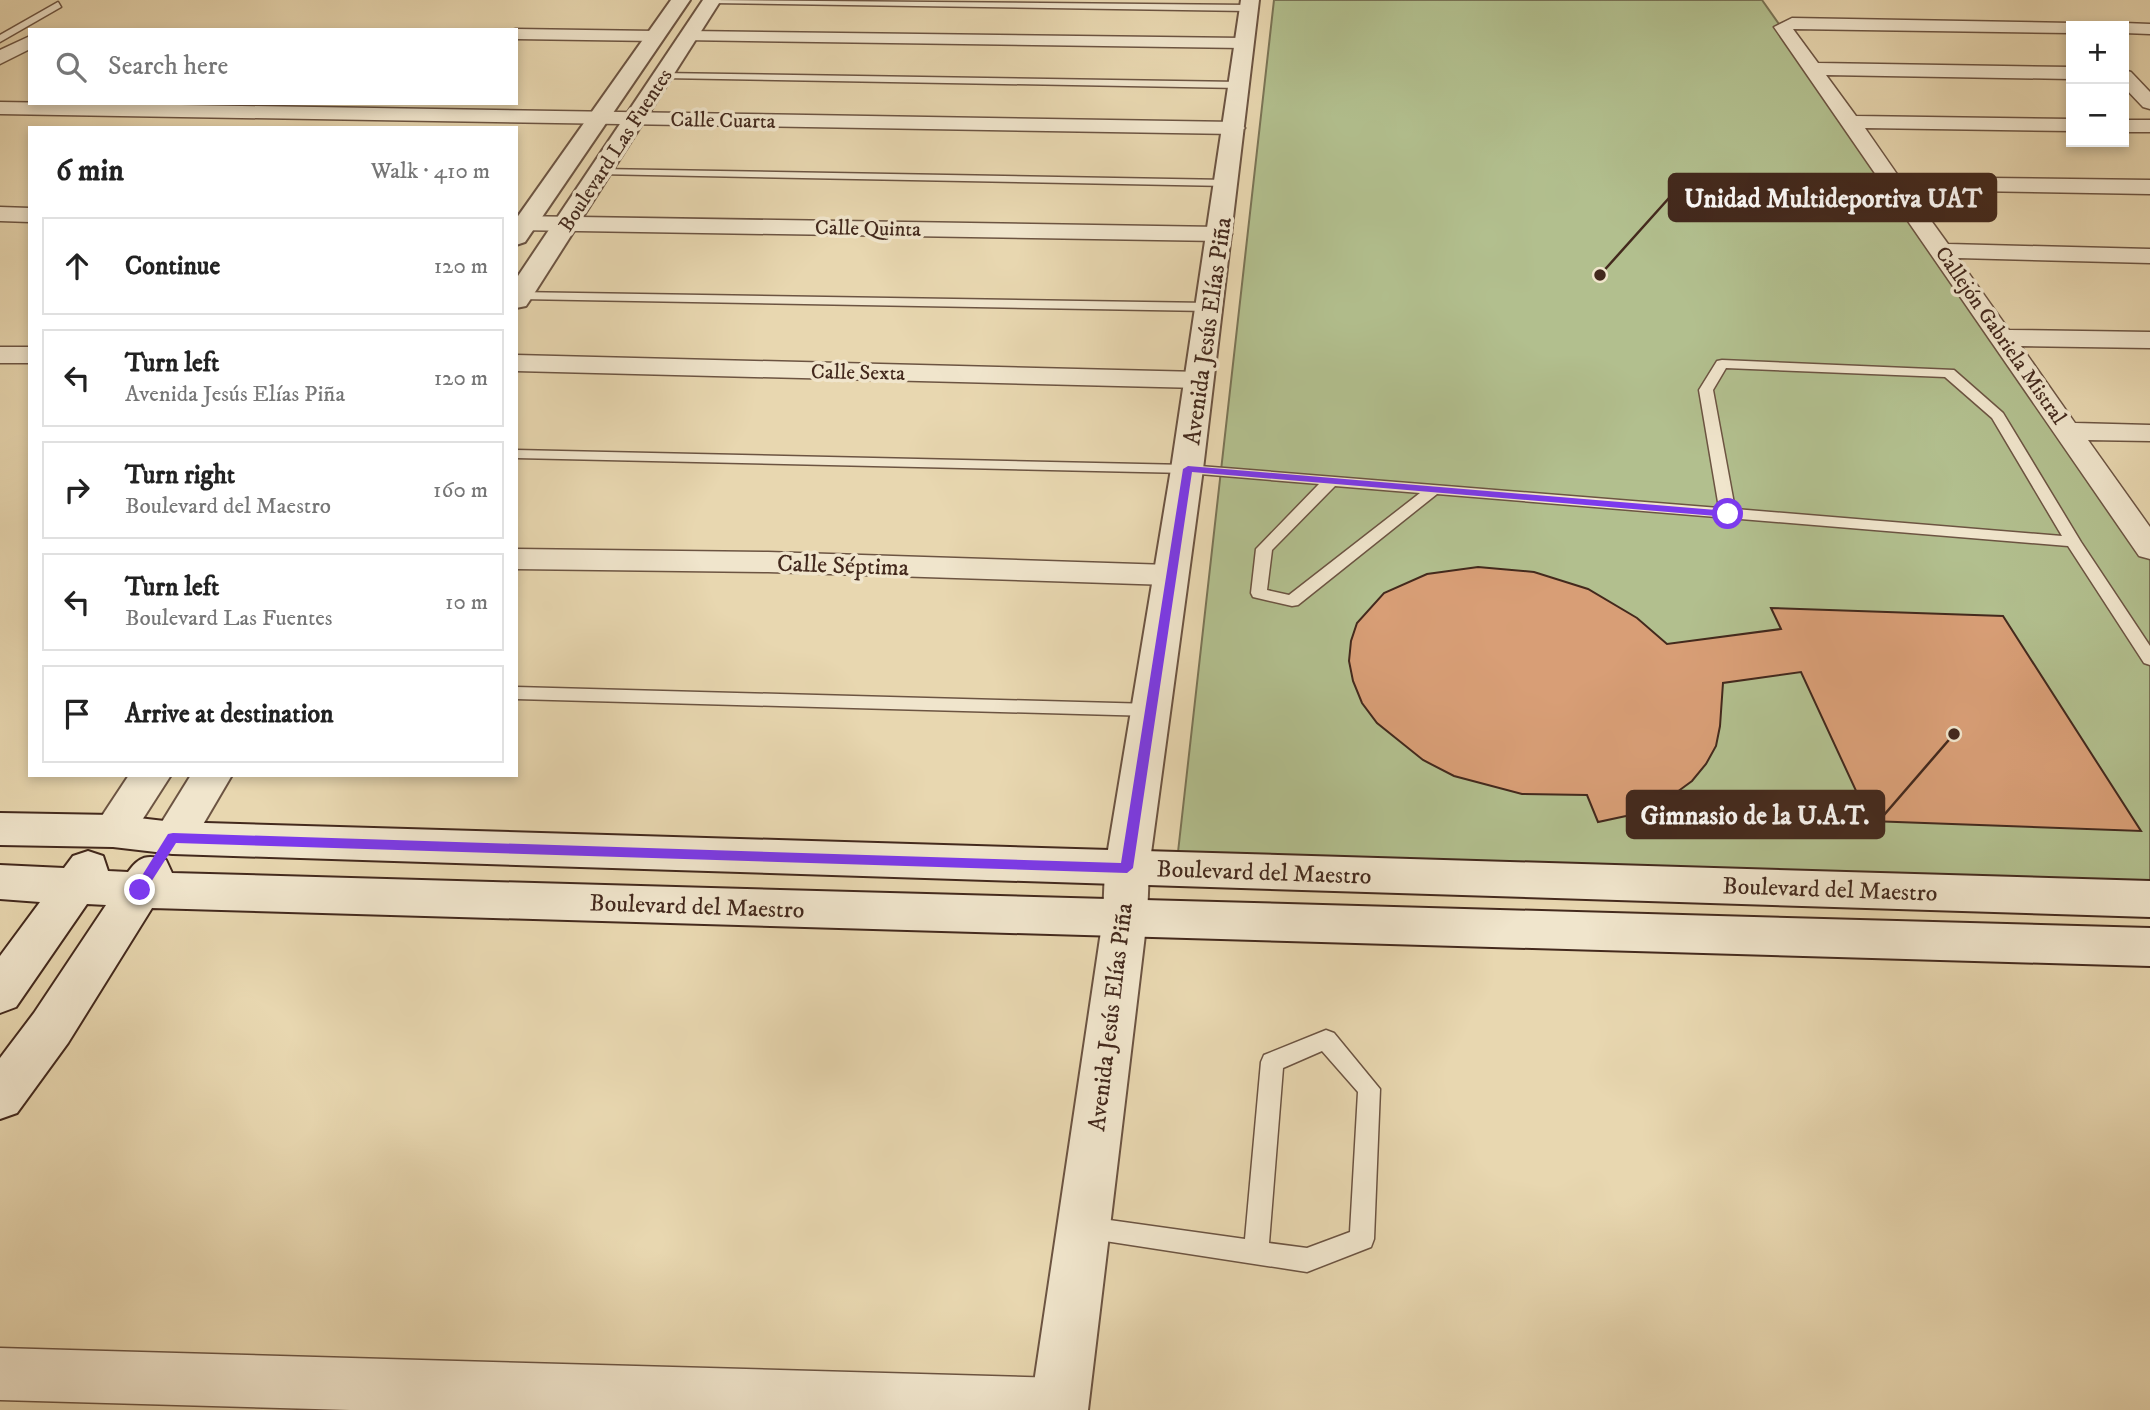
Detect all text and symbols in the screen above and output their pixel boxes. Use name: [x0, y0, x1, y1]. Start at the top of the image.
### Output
map controls: [2066, 21, 2129, 147]
button: +: [2066, 21, 2129, 84]
search box: [28, 28, 518, 105]
icon: search: [52, 48, 90, 86]
text: Search here: [108, 50, 228, 83]
street label: Boulevard Las Fuentes: [553, 64, 678, 237]
button: −: [2066, 84, 2129, 147]
street label: Calle Cuarta: [670, 107, 776, 135]
text: 6 min: [56, 153, 124, 190]
text: Walk · 410 m: [371, 157, 490, 186]
callout: Unidad Multideportiva UAT: [1669, 174, 1996, 221]
text: Unidad Multideportiva UAT: [1684, 183, 1982, 216]
street label: Calle Quinta: [815, 215, 921, 243]
street label: Avenida Jesús Elías Piña: [1177, 215, 1239, 447]
street label: Callejón Gabriela Mistral: [1929, 242, 2072, 430]
icon: ahead: [58, 247, 96, 285]
text: Continue: [125, 250, 220, 283]
text: 120 m: [434, 252, 488, 281]
text: Turn left: [125, 347, 219, 380]
icon: left: [58, 359, 96, 397]
street label: Calle Sexta: [811, 359, 905, 387]
text: 120 m: [434, 364, 488, 393]
text: Avenida Jesús Elías Piña: [125, 380, 345, 409]
text: Turn right: [125, 459, 235, 492]
icon: right: [58, 471, 96, 509]
text: 160 m: [433, 476, 488, 505]
text: Boulevard del Maestro: [125, 492, 331, 521]
route start: [1712, 498, 1743, 529]
street label: Calle Séptima: [776, 549, 910, 583]
text: Turn left: [125, 571, 219, 604]
icon: left: [58, 583, 96, 621]
text: 10 m: [445, 588, 488, 617]
text: Boulevard Las Fuentes: [125, 604, 333, 633]
icon: arrive: [58, 695, 96, 733]
text: Arrive at destination: [125, 698, 334, 731]
callout: Gimnasio de la U.A.T.: [1627, 791, 1884, 838]
text: Gimnasio de la U.A.T.: [1641, 800, 1870, 833]
street label: Boulevard del Maestro: [1156, 854, 1372, 892]
street label: Boulevard del Maestro: [1722, 871, 1938, 909]
route end: [124, 874, 155, 905]
street label: Boulevard del Maestro: [589, 888, 805, 926]
street label: Avenida Jesús Elías Piña: [1082, 900, 1140, 1133]

